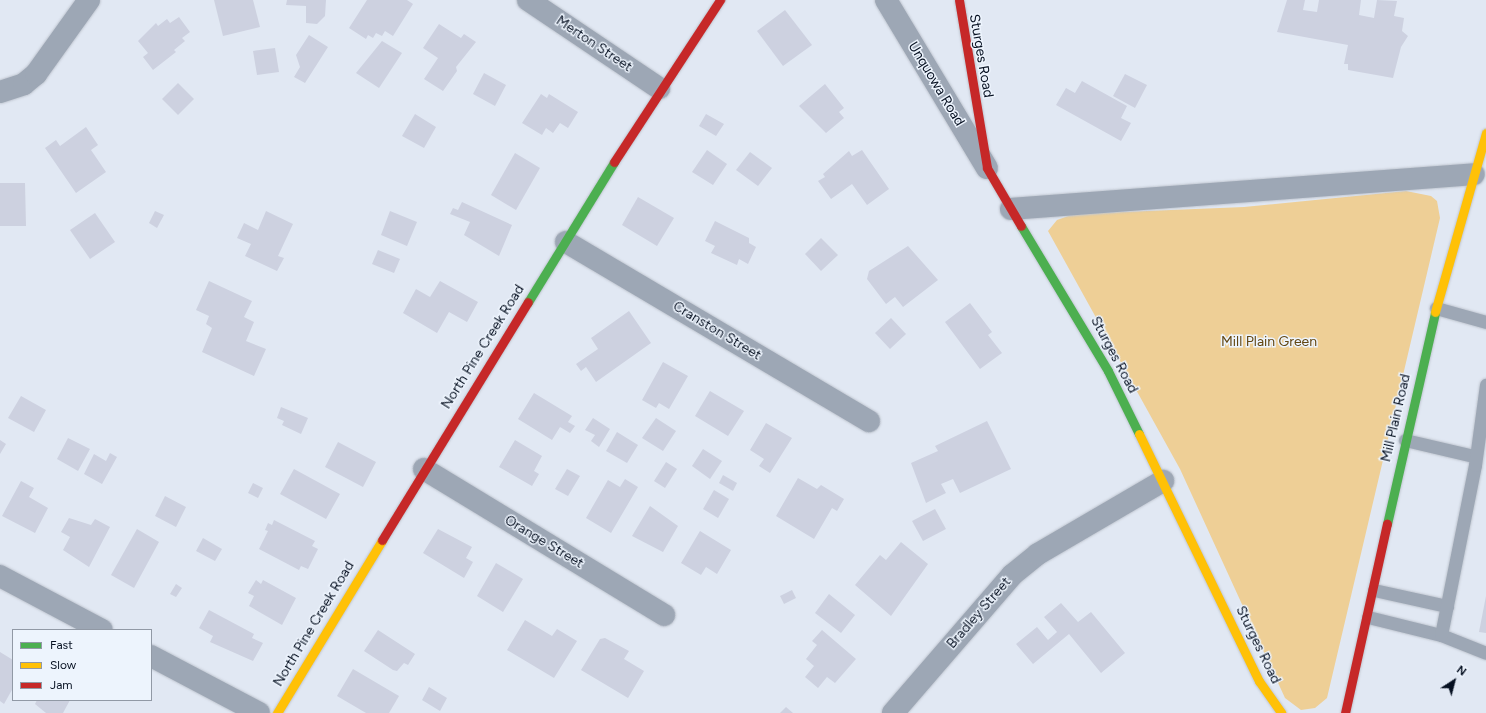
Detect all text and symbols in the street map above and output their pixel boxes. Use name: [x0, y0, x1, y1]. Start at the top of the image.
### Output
street label: Merton Street: [553, 12, 635, 76]
street label: Sturges Road: [965, 13, 997, 99]
street label: Unquowa Road: [904, 39, 968, 129]
street label: North Pine Creek Road: [438, 282, 528, 412]
street label: Cranston Street: [670, 298, 764, 364]
street label: Sturges Road: [1087, 314, 1141, 396]
park label: Mill Plain Green: [1221, 334, 1317, 350]
street label: Mill Plain Road: [1378, 372, 1414, 464]
street label: Orange Street: [502, 512, 586, 572]
street label: North Pine Creek Road: [270, 558, 358, 690]
street label: Bradley Street: [943, 574, 1015, 652]
street label: Sturges Road: [1232, 603, 1284, 687]
legend: [12, 629, 152, 701]
text: Fast: [50, 638, 73, 652]
text: Slow: [50, 658, 76, 672]
north arrow: [1434, 661, 1474, 701]
text: N: [1454, 663, 1469, 679]
text: Jam: [50, 678, 73, 692]

